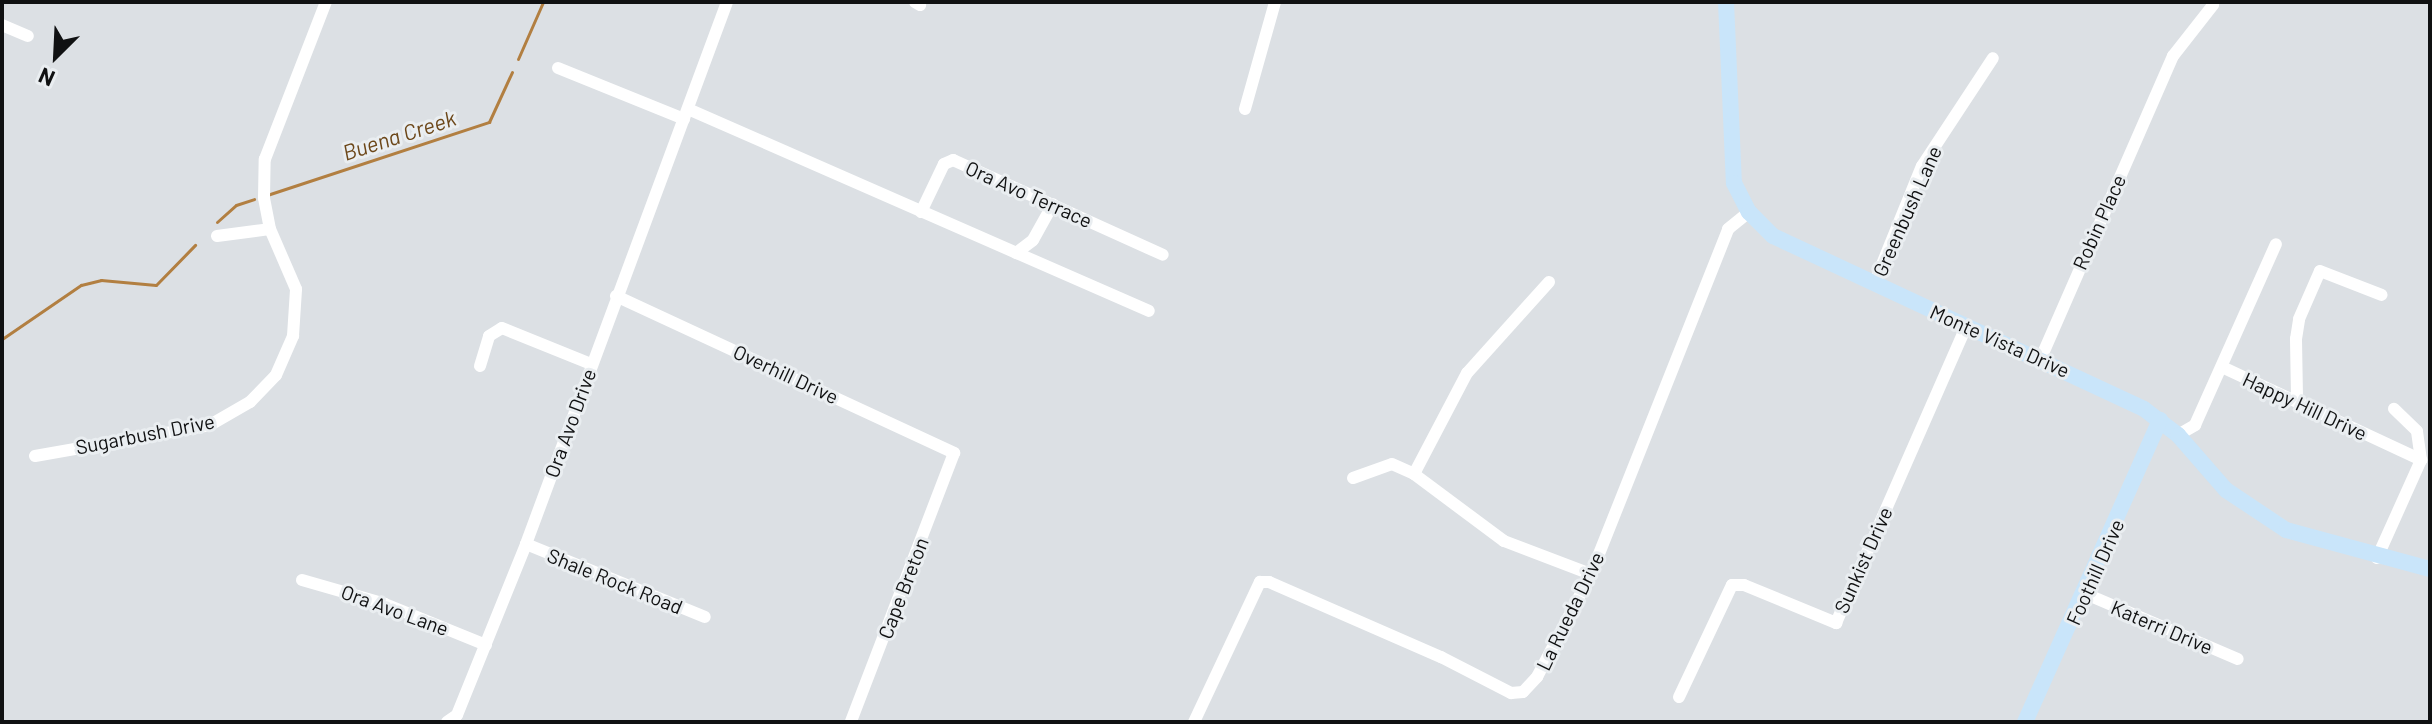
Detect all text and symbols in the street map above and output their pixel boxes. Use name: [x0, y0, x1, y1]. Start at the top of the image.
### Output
north arrow: [16, 16, 96, 96]
text: N: [34, 63, 58, 93]
water label: Buena Creek: [339, 104, 459, 166]
street label: Greenbush Lane: [1867, 142, 1947, 280]
street label: Ora Avo Terrace: [962, 155, 1096, 233]
street label: Robin Place: [2067, 171, 2131, 273]
street label: Monte Vista Drive: [1927, 299, 2073, 383]
street label: Overhill Drive: [730, 339, 842, 409]
street label: Ora Avo Drive: [539, 365, 601, 481]
street label: Happy Hill Drive: [2239, 367, 2371, 445]
street label: Sugarbush Drive: [73, 409, 217, 459]
street label: Sunkist Drive: [1829, 503, 1897, 617]
street label: Foothill Drive: [2061, 515, 2129, 629]
street label: Cape Breton: [873, 534, 933, 642]
street label: Shale Rock Road: [544, 543, 686, 619]
street label: La Rueda Drive: [1531, 548, 1609, 674]
street label: Ora Avo Lane: [338, 579, 452, 641]
street label: Katerri Drive: [2108, 595, 2216, 659]

